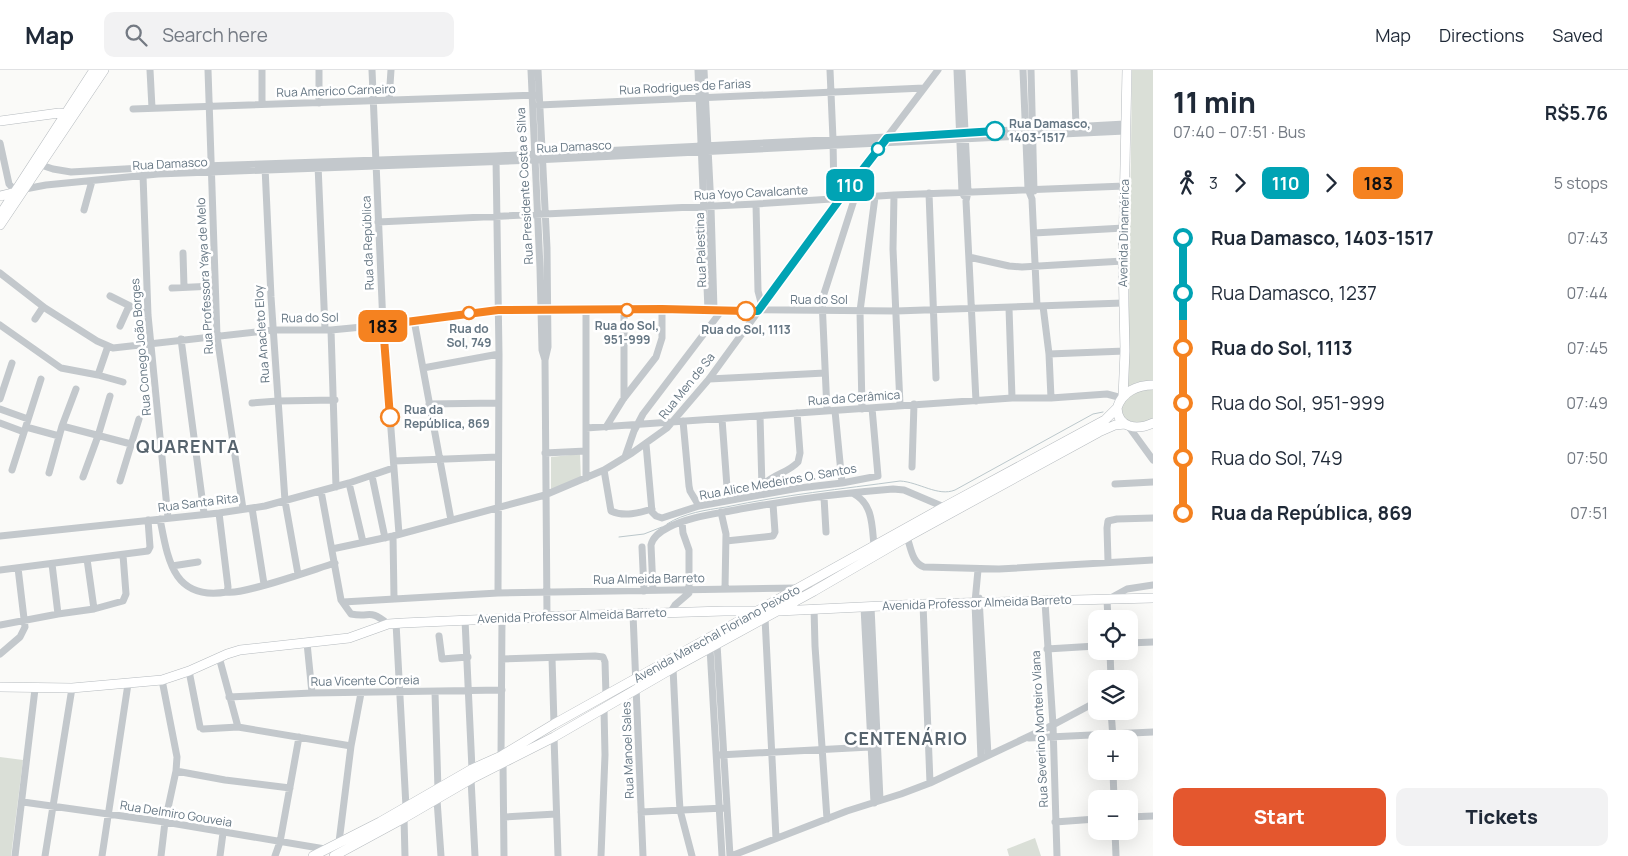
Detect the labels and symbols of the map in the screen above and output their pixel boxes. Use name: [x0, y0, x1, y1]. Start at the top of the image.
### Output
street label: Rua Rodrigues de Farias: [619, 75, 751, 98]
street label: Rua Americo Carneiro: [276, 80, 396, 101]
street label: Rua Presidente Costa e Silva: [512, 107, 537, 265]
place label: Rua Damasco, 1403-1517: [1009, 115, 1091, 146]
marker: Rua Damasco, 1403-1517: [985, 121, 1005, 141]
street label: Rua Damasco: [536, 136, 612, 157]
unlabelled marker: [871, 142, 885, 156]
street label: Rua Damasco: [132, 153, 208, 174]
line badge: 110: [821, 169, 879, 201]
street label: Avenida Dinamérica: [1114, 179, 1133, 287]
street label: Rua Yoyo Cavalcante: [694, 181, 808, 204]
street label: Rua da República: [357, 195, 378, 291]
street label: Rua Professora Yaya de Melo: [192, 197, 217, 355]
street label: Rua Palestina: [691, 212, 710, 288]
street label: Rua Conego João Borges: [126, 278, 155, 416]
street label: Rua Anacleto Eloy: [250, 284, 273, 384]
street label: Rua do Sol: [790, 291, 848, 308]
marker: Rua do Sol, 1113: [736, 301, 756, 321]
marker: Rua do Sol, 951-999: [620, 303, 634, 317]
marker: Rua do Sol, 749: [462, 306, 476, 320]
street label: Rua do Sol: [281, 308, 339, 327]
line badge: 183: [354, 310, 412, 342]
place label: Rua do Sol, 951-999: [595, 317, 659, 348]
place label: Rua do Sol, 749: [446, 320, 492, 351]
place label: Rua do Sol, 1113: [701, 321, 791, 338]
street label: Rua Men de Sa: [655, 349, 719, 422]
street label: Rua da Cerâmica: [807, 386, 901, 409]
place label: Rua da República, 869: [404, 401, 490, 432]
marker: Rua da República, 869: [380, 407, 400, 427]
district label: QUARENTA: [136, 434, 240, 458]
street label: Rua Alice Medeiros O. Santos: [698, 459, 858, 504]
street label: Rua Santa Rita: [157, 489, 239, 516]
street label: Rua Almeida Barreto: [593, 569, 705, 588]
street label: Avenida Marechal Floriano Peixoto: [631, 581, 803, 687]
street label: Avenida Professor Almeida Barreto: [882, 591, 1072, 614]
street label: Avenida Professor Almeida Barreto: [477, 604, 667, 627]
street label: Rua Severino Monteiro Viana: [1027, 650, 1052, 808]
street label: Rua Vicente Correia: [311, 671, 419, 690]
street label: Rua Manoel Sales: [617, 701, 638, 799]
district label: CENTENÁRIO: [844, 726, 968, 750]
street label: Rua Delmiro Gouveia: [119, 796, 233, 831]

